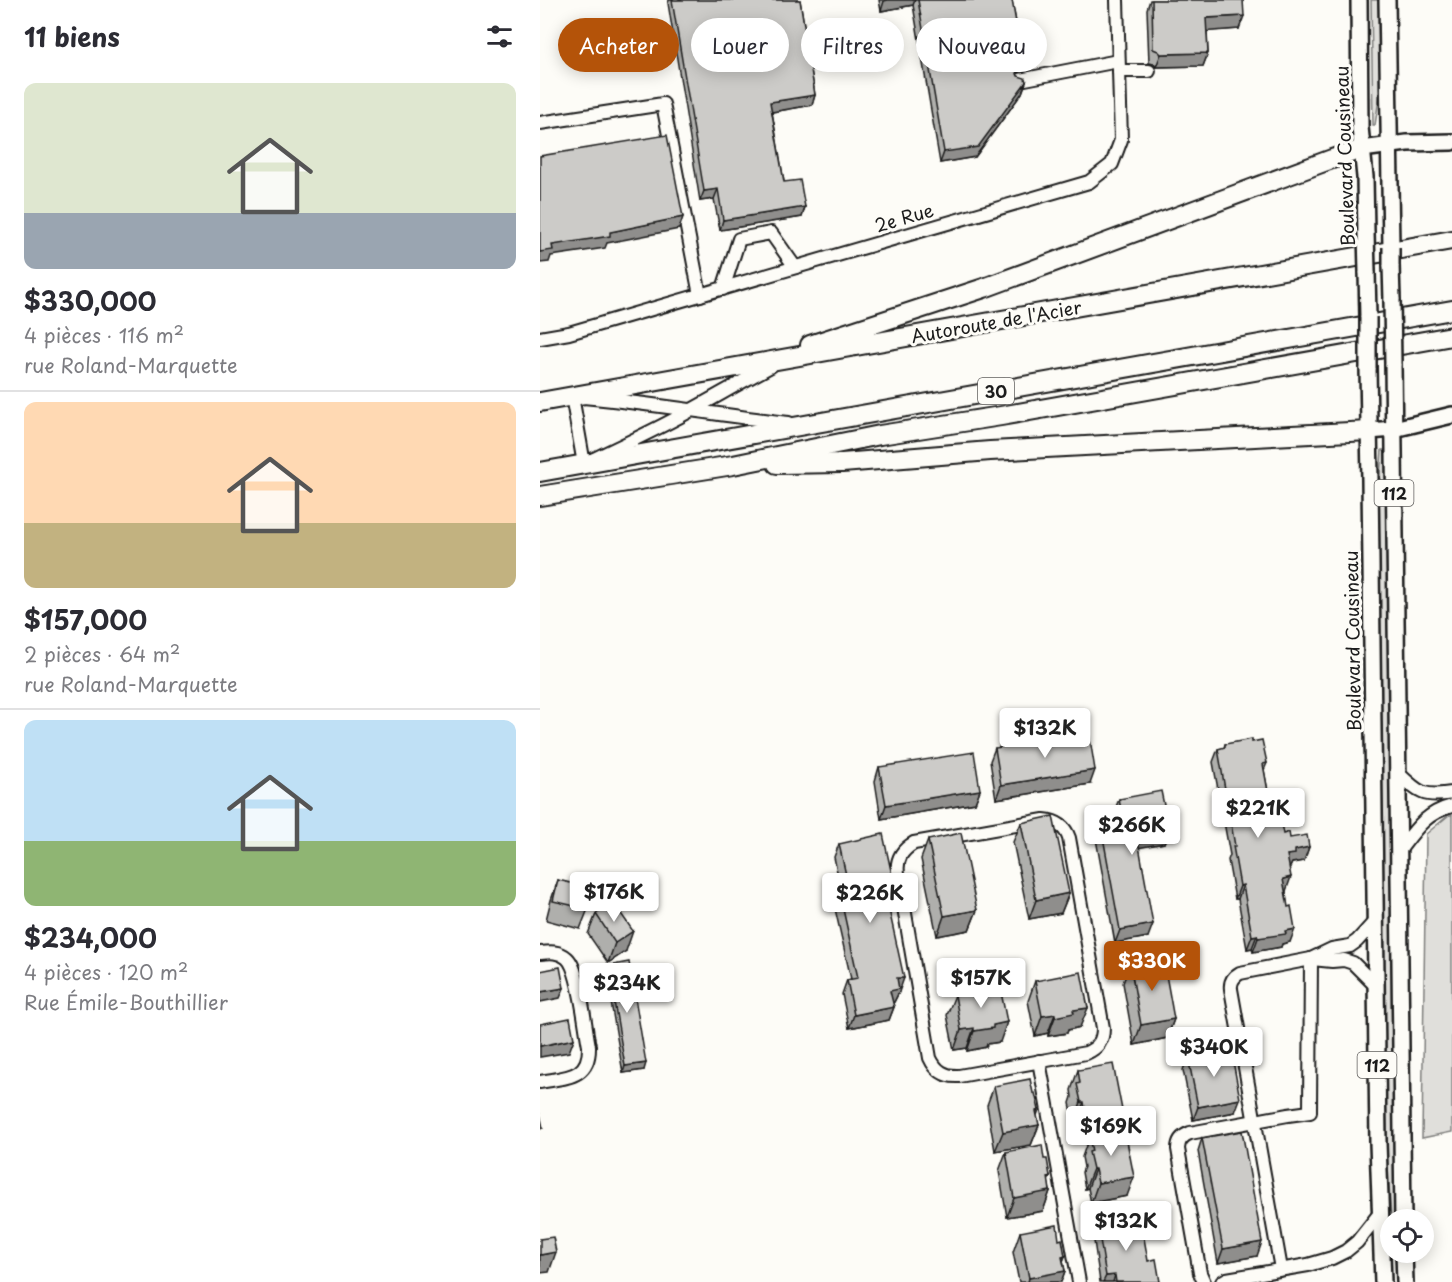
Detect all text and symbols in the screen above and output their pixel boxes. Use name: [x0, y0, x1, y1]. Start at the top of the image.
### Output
text: 11 biens: [24, 17, 120, 56]
chip: Acheter: [558, 18, 679, 72]
chip: Louer: [691, 18, 789, 72]
chip: Filtres: [801, 18, 904, 72]
chip: Nouveau: [916, 18, 1047, 72]
icon: filters: [483, 20, 516, 53]
street label: Boulevard Cousineau: [1327, 65, 1361, 247]
icon: home: [216, 122, 324, 230]
street label: 2e Rue: [871, 196, 937, 238]
text: $330,000: [24, 281, 157, 320]
street label: Autoroute de l'Acier: [909, 293, 1084, 349]
text: 4 pièces · 116 m²: [24, 320, 184, 350]
text: rue Roland-Marquette: [24, 350, 238, 380]
road number: 30: [978, 378, 1014, 404]
icon: home: [216, 441, 324, 549]
road number: 112: [1374, 480, 1414, 506]
street label: Boulevard Cousineau: [1337, 550, 1367, 732]
text: $157,000: [24, 600, 147, 639]
text: 2 pièces · 64 m²: [24, 639, 180, 669]
text: rue Roland-Marquette: [24, 669, 238, 699]
pin: $132K: [1003, 708, 1087, 759]
text: $132K: [1013, 712, 1077, 742]
icon: home: [216, 759, 324, 867]
pin: $221K: [1216, 788, 1300, 839]
text: $221K: [1226, 792, 1290, 822]
pin: $266K: [1090, 805, 1174, 856]
text: $266K: [1098, 809, 1166, 839]
pin: $176K: [572, 872, 656, 923]
pin: $226K: [828, 873, 912, 924]
text: $176K: [584, 876, 644, 906]
text: $226K: [836, 877, 904, 907]
text: $234,000: [24, 918, 157, 957]
pin: $330K: [1110, 941, 1194, 992]
text: $330K: [1118, 945, 1186, 975]
text: 4 pièces · 120 m²: [24, 957, 188, 987]
pin: $157K: [939, 958, 1023, 1009]
text: $157K: [951, 962, 1011, 992]
pin: $234K: [585, 963, 669, 1014]
text: $234K: [593, 967, 661, 997]
text: Rue Émile-Bouthillier: [24, 987, 228, 1017]
pin: $340K: [1172, 1027, 1256, 1078]
text: $340K: [1180, 1031, 1248, 1061]
road number: 112: [1358, 1052, 1396, 1078]
pin: $169K: [1069, 1106, 1153, 1157]
text: $169K: [1080, 1110, 1142, 1140]
pin: $132K: [1084, 1201, 1168, 1252]
text: $132K: [1094, 1205, 1158, 1235]
map controls: [1380, 1209, 1434, 1263]
button: locate: [1380, 1209, 1434, 1263]

